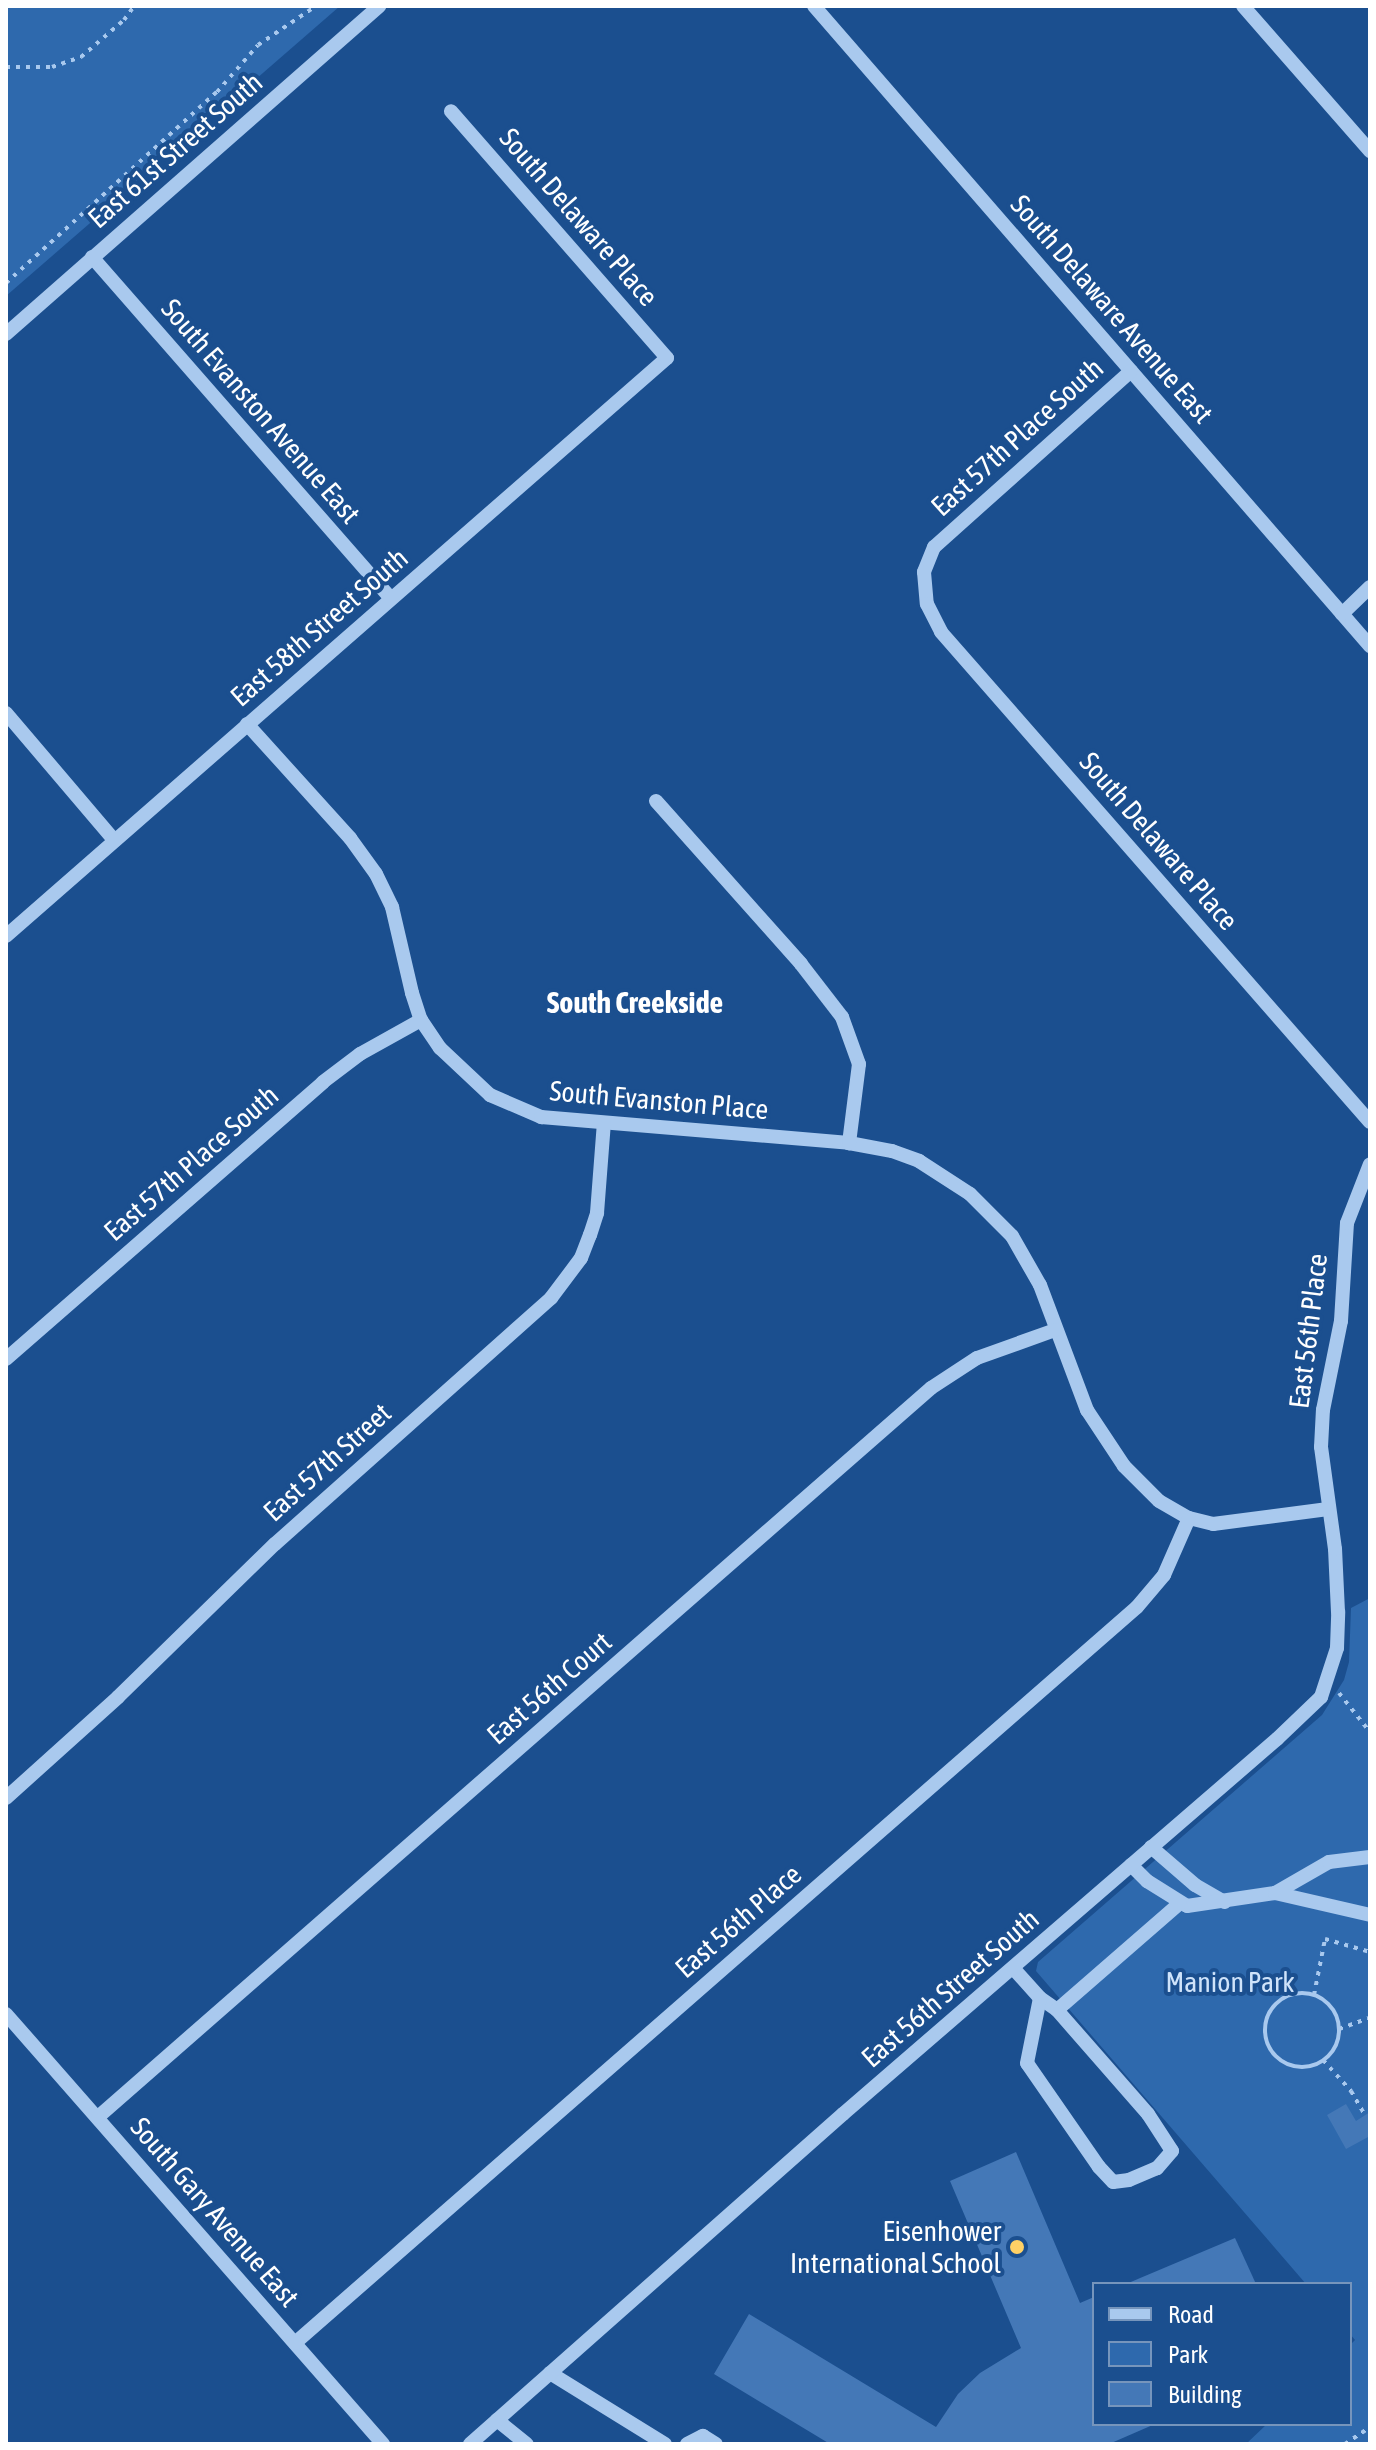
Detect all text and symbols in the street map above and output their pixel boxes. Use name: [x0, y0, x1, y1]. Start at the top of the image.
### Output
street label: East 61st Street South: [81, 65, 269, 235]
street label: South Delaware Place: [493, 121, 665, 313]
street label: South Delaware Avenue East: [1004, 188, 1220, 430]
street label: South Evanston Avenue East: [154, 292, 368, 530]
street label: East 57th Place South: [924, 351, 1110, 523]
street label: East 58th Street South: [223, 541, 415, 713]
street label: South Delaware Place: [1073, 745, 1245, 937]
district label: South Creekside: [547, 984, 723, 1020]
street label: South Evanston Place: [548, 1074, 770, 1126]
street label: East 57th Place South: [97, 1078, 285, 1248]
street label: East 56th Place: [1282, 1252, 1334, 1410]
street label: East 57th Street: [256, 1396, 398, 1528]
street label: East 56th Court: [480, 1625, 618, 1751]
street label: East 56th Place: [668, 1857, 808, 1985]
street label: East 56th Street South: [854, 1902, 1046, 2074]
park label: Manion Park: [1165, 1965, 1295, 1999]
street label: South Gary Avenue East: [124, 2111, 306, 2313]
place label: Eisenhower International School: [790, 2214, 1001, 2280]
marker: Eisenhower International School: [1008, 2238, 1026, 2256]
legend: [1092, 2282, 1352, 2426]
text: Road: [1168, 2301, 1214, 2328]
text: Park: [1168, 2341, 1208, 2368]
text: Building: [1168, 2381, 1241, 2408]

